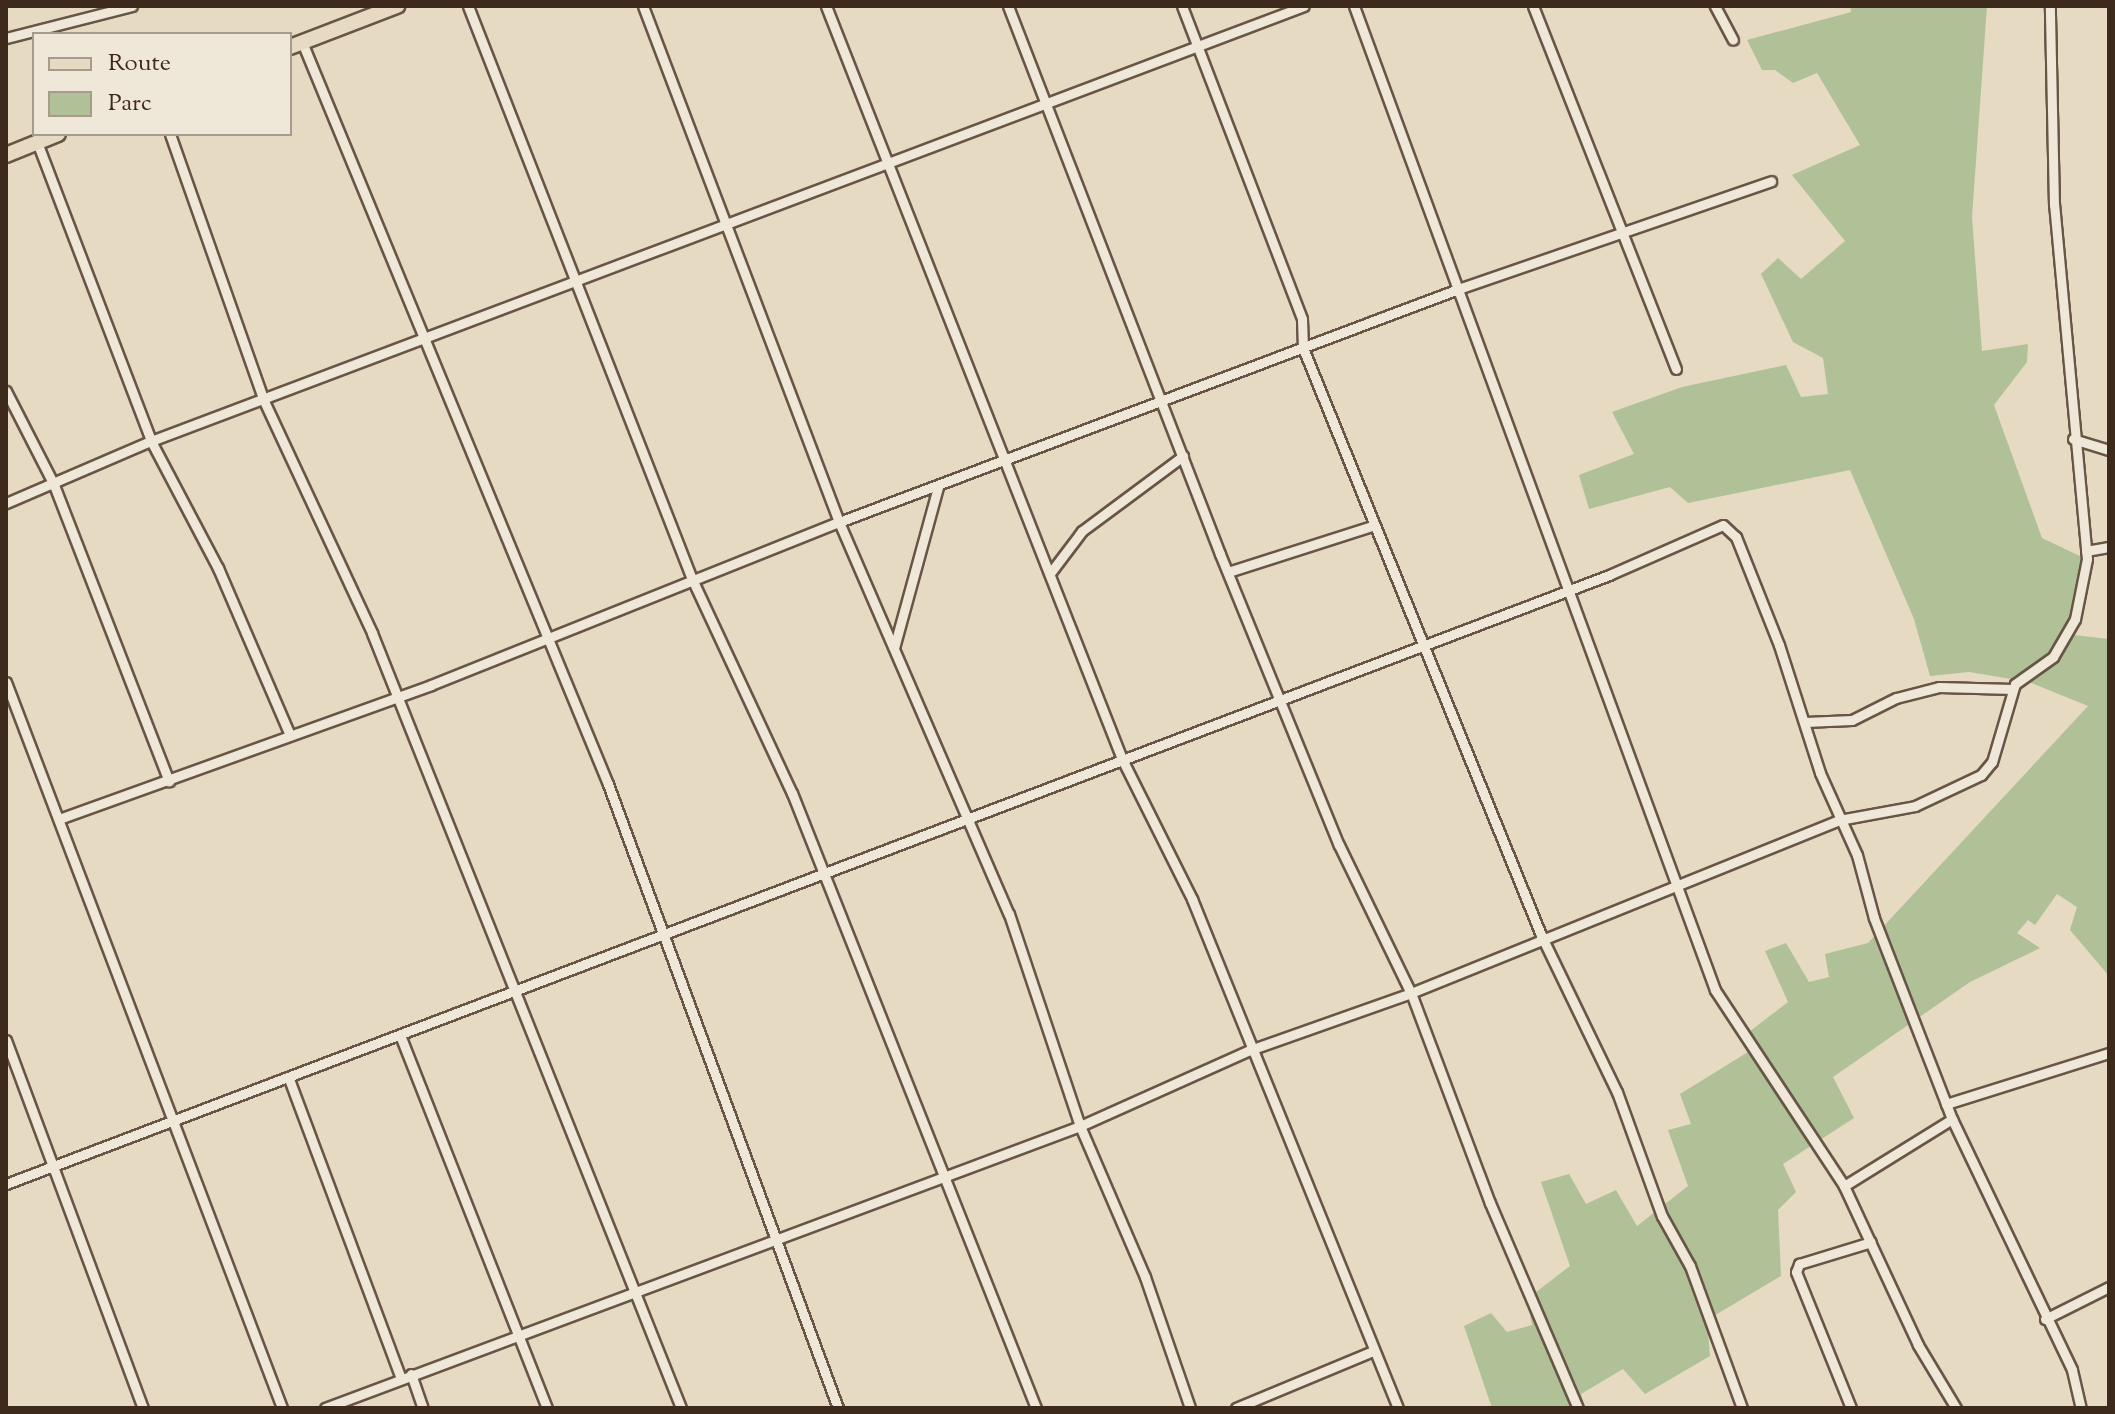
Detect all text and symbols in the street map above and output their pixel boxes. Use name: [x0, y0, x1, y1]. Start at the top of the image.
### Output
legend: [32, 32, 292, 136]
text: Route: [108, 47, 171, 81]
text: Parc: [108, 87, 152, 121]

